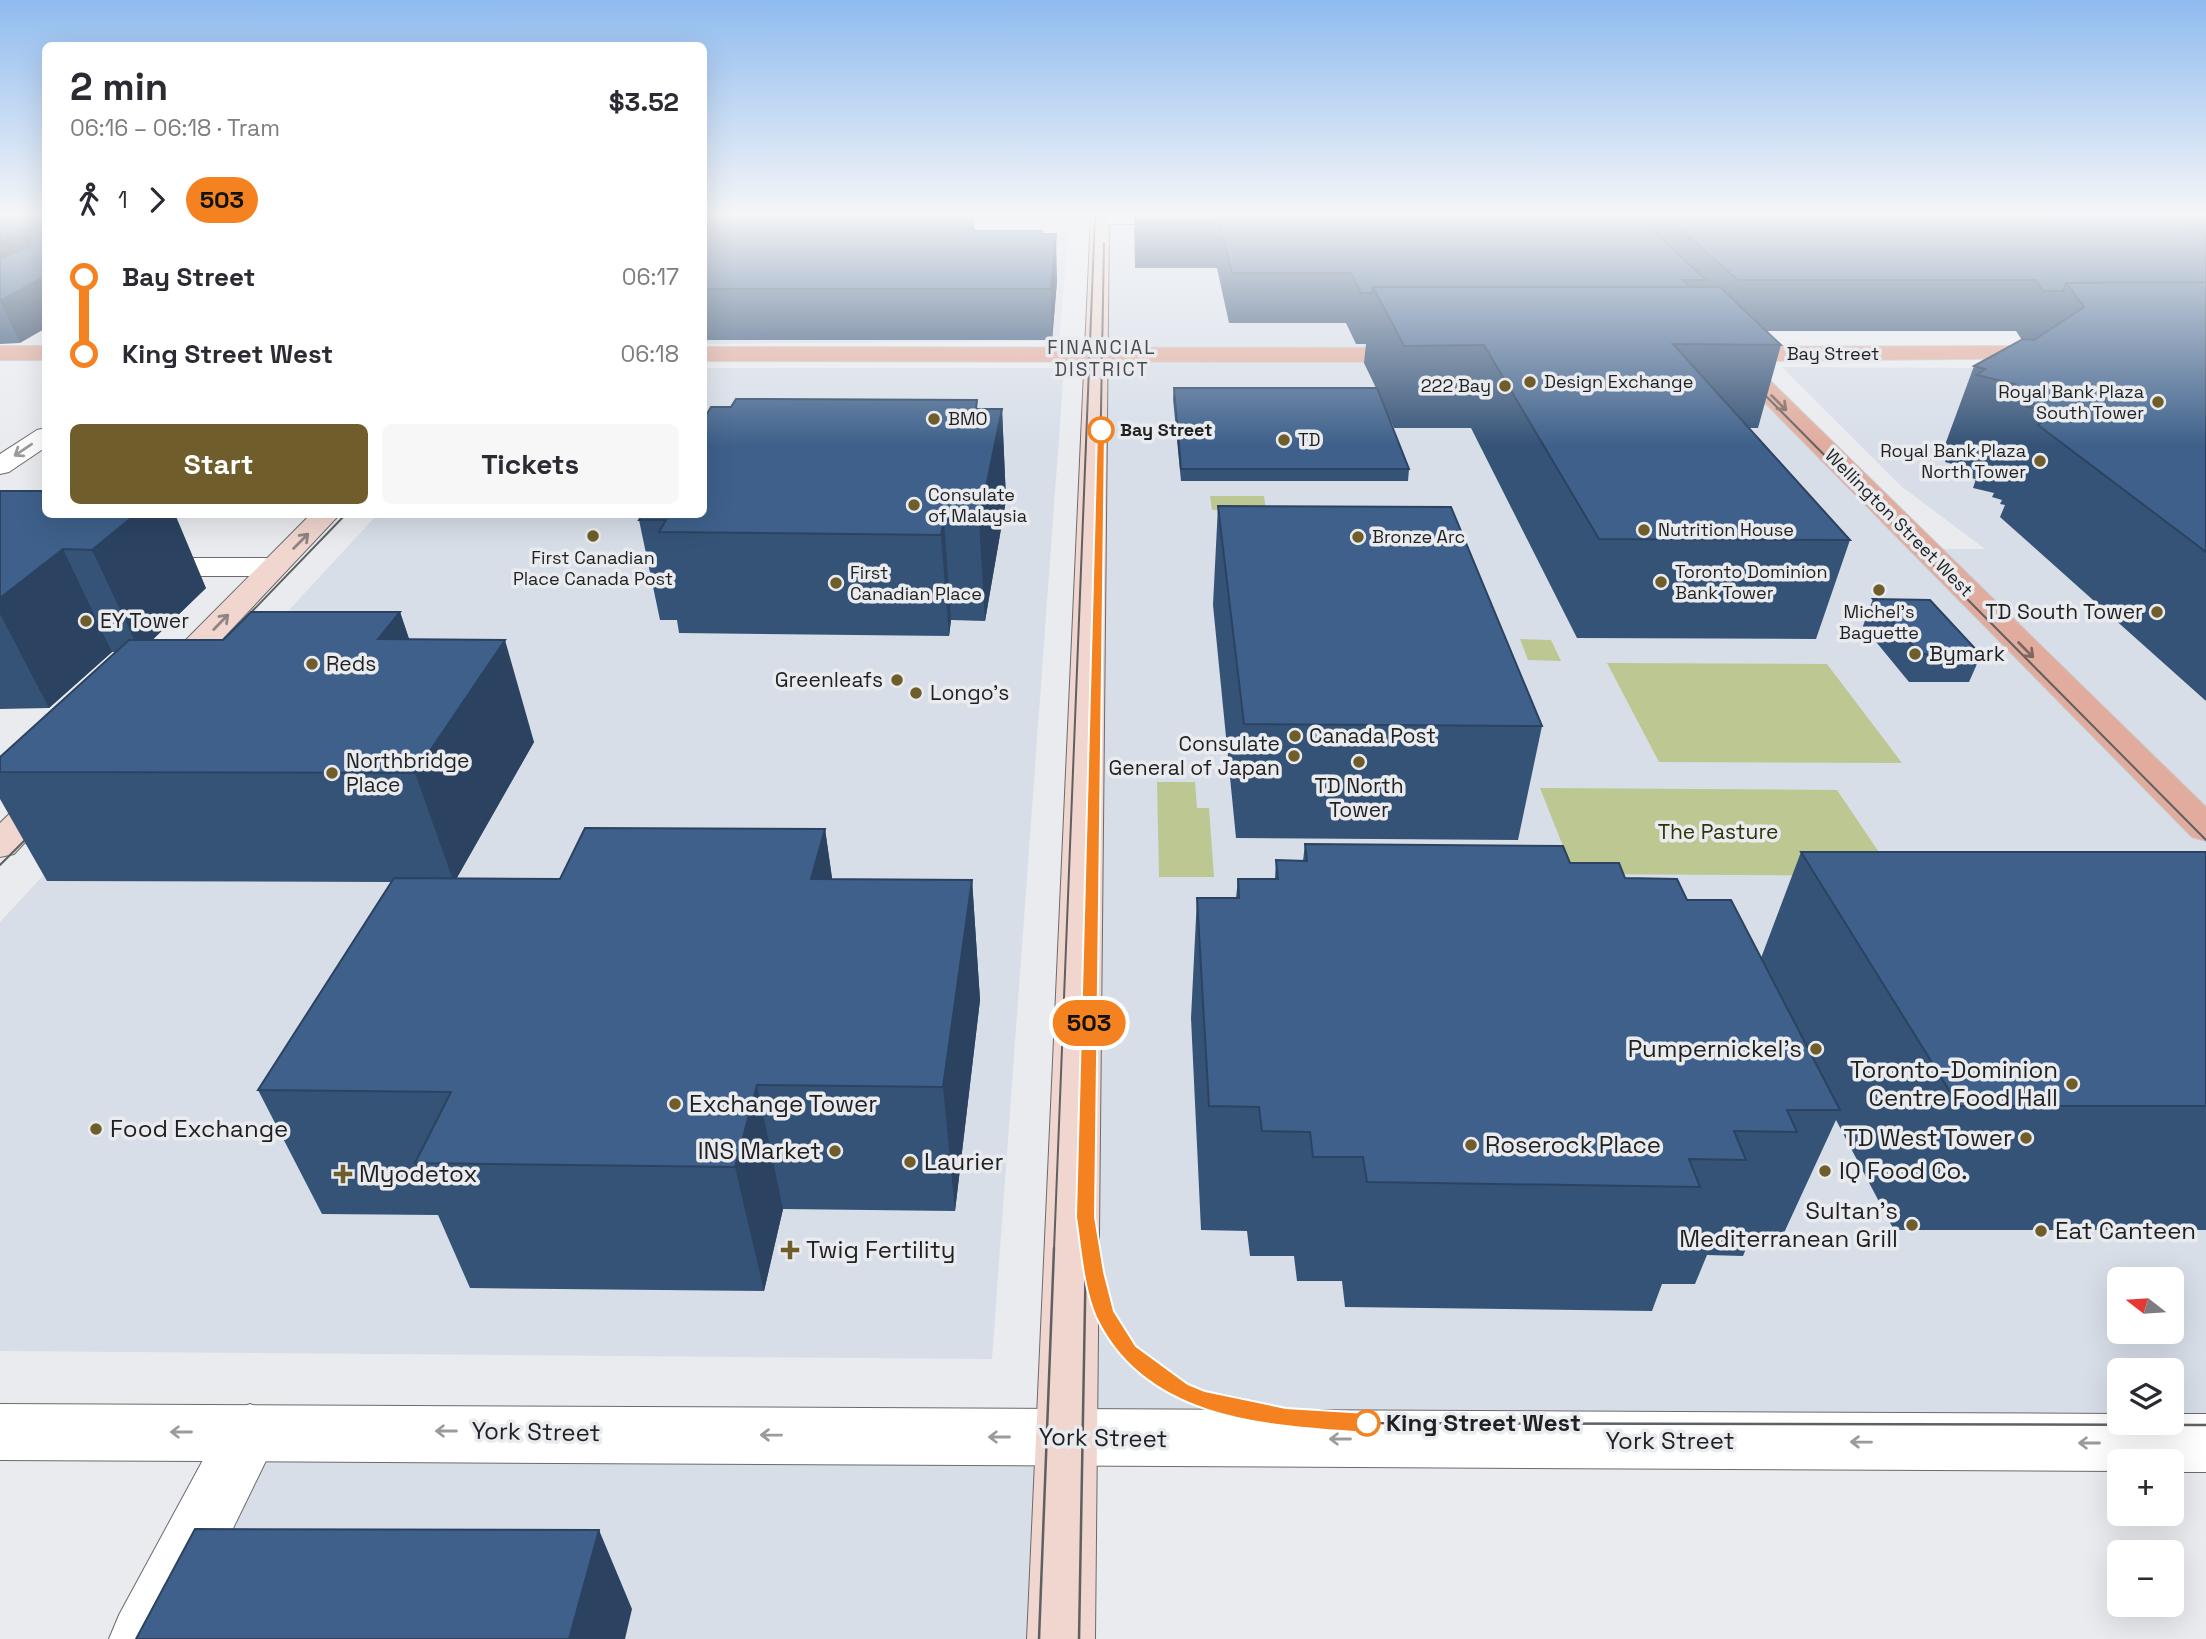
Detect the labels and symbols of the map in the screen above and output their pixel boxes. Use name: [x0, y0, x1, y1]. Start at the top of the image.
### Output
district label: FINANCIAL DISTRICT: [1047, 335, 1157, 382]
street label: Bay Street: [1787, 342, 1879, 365]
place label: Design Exchange: [1544, 370, 1693, 393]
place label: 222 Bay: [1421, 374, 1491, 397]
marker: Design Exchange: [1522, 374, 1538, 390]
marker: 222 Bay: [1497, 378, 1513, 394]
place label: Royal Bank Plaza South Tower: [1998, 380, 2144, 424]
one-way arrow: [1771, 394, 1788, 411]
marker: Royal Bank Plaza South Tower: [2150, 394, 2166, 410]
place label: BMO: [948, 407, 988, 430]
marker: BMO: [926, 411, 942, 427]
marker: Bay Street: [1088, 417, 1114, 443]
place label: Bay Street: [1120, 418, 1212, 441]
place label: TD: [1298, 428, 1321, 451]
marker: TD: [1276, 432, 1292, 448]
place label: Royal Bank Plaza North Tower: [1880, 439, 2026, 483]
one-way arrow: [14, 443, 33, 458]
street label: Wellington Street West: [1821, 444, 1978, 601]
marker: Royal Bank Plaza North Tower: [2032, 453, 2048, 469]
place label: Consulate of Malaysia: [928, 483, 1027, 527]
marker: Consulate of Malaysia: [906, 497, 922, 513]
place label: Nutrition House: [1658, 518, 1794, 541]
marker: Nutrition House: [1636, 522, 1652, 538]
place label: Bronze Arc: [1372, 525, 1465, 548]
marker: First Canadian Place Canada Post: [585, 528, 601, 544]
marker: Bronze Arc: [1350, 529, 1366, 545]
one-way arrow: [292, 532, 309, 549]
place label: First Canadian Place Canada Post: [513, 546, 673, 590]
place label: Toronto Dominion Bank Tower: [1675, 560, 1828, 604]
place label: First Canadian Place: [850, 561, 982, 605]
marker: Toronto Dominion Bank Tower: [1653, 574, 1669, 590]
marker: First Canadian Place: [828, 575, 844, 591]
marker: Michel's Baguette: [1871, 582, 1887, 598]
place label: TD South Tower: [1985, 598, 2143, 625]
place label: Michel's Baguette: [1839, 600, 1919, 644]
marker: TD South Tower: [2149, 604, 2165, 620]
place label: EY Tower: [100, 607, 189, 634]
marker: EY Tower: [78, 613, 94, 629]
one-way arrow: [212, 614, 229, 631]
place label: Bymark: [1929, 640, 2005, 667]
one-way arrow: [2018, 642, 2035, 659]
marker: Bymark: [1907, 646, 1923, 662]
place label: Reds: [326, 650, 376, 677]
marker: Reds: [304, 656, 320, 672]
place label: Greenleafs: [775, 666, 883, 693]
marker: Greenleafs: [889, 672, 905, 688]
place label: Longo's: [930, 679, 1009, 706]
marker: Longo's: [908, 685, 924, 701]
place label: Canada Post: [1309, 722, 1436, 749]
marker: Canada Post: [1287, 728, 1303, 744]
place label: Consulate General of Japan: [1108, 730, 1280, 781]
place label: Northbridge Place: [346, 747, 469, 798]
marker: Consulate General of Japan: [1286, 748, 1302, 764]
marker: TD North Tower: [1351, 754, 1367, 770]
marker: Northbridge Place: [324, 765, 340, 781]
place label: TD North Tower: [1314, 772, 1404, 823]
park label: The Pasture: [1658, 818, 1778, 845]
line badge: 503: [1049, 1000, 1129, 1046]
place label: Pumpernickel's: [1628, 1033, 1802, 1064]
marker: Pumpernickel's: [1808, 1041, 1824, 1057]
place label: Toronto-Dominion Centre Food Hall: [1850, 1054, 2058, 1113]
marker: Toronto-Dominion Centre Food Hall: [2064, 1076, 2080, 1092]
place label: Exchange Tower: [689, 1088, 877, 1119]
marker: Exchange Tower: [667, 1096, 683, 1112]
place label: Food Exchange: [110, 1113, 288, 1144]
marker: Food Exchange: [88, 1121, 104, 1137]
place label: TD West Tower: [1844, 1122, 2012, 1153]
place label: Roserock Place: [1485, 1129, 1661, 1160]
marker: TD West Tower: [2018, 1130, 2034, 1146]
place label: INS Market: [698, 1135, 821, 1166]
marker: Roserock Place: [1463, 1137, 1479, 1153]
marker: INS Market: [827, 1143, 843, 1159]
place label: Laurier: [924, 1146, 1003, 1177]
marker: Laurier: [902, 1154, 918, 1170]
place label: IQ Food Co.: [1839, 1155, 1967, 1186]
place label: Myodetox: [359, 1158, 477, 1189]
marker: IQ Food Co.: [1817, 1163, 1833, 1179]
marker: Myodetox: [333, 1164, 353, 1184]
place label: Sultan’s Mediterranean Grill: [1679, 1195, 1898, 1254]
place label: Eat Canteen: [2055, 1215, 2196, 1246]
marker: Sultan’s Mediterranean Grill: [1904, 1217, 1920, 1233]
marker: Eat Canteen: [2033, 1223, 2049, 1239]
place label: Twig Fertility: [806, 1234, 955, 1265]
marker: Twig Fertility: [780, 1240, 800, 1260]
north arrow: [2107, 1267, 2184, 1344]
place label: King Street West: [1386, 1407, 1581, 1438]
marker: King Street West: [1354, 1410, 1380, 1436]
street label: York Street: [471, 1415, 601, 1448]
street label: York Street: [1038, 1421, 1168, 1454]
one-way arrow: [435, 1424, 458, 1438]
one-way arrow: [170, 1425, 193, 1439]
street label: York Street: [1606, 1425, 1734, 1456]
one-way arrow: [760, 1428, 783, 1441]
one-way arrow: [988, 1430, 1011, 1444]
one-way arrow: [1329, 1432, 1352, 1446]
one-way arrow: [1850, 1435, 1873, 1449]
one-way arrow: [2078, 1436, 2101, 1450]

